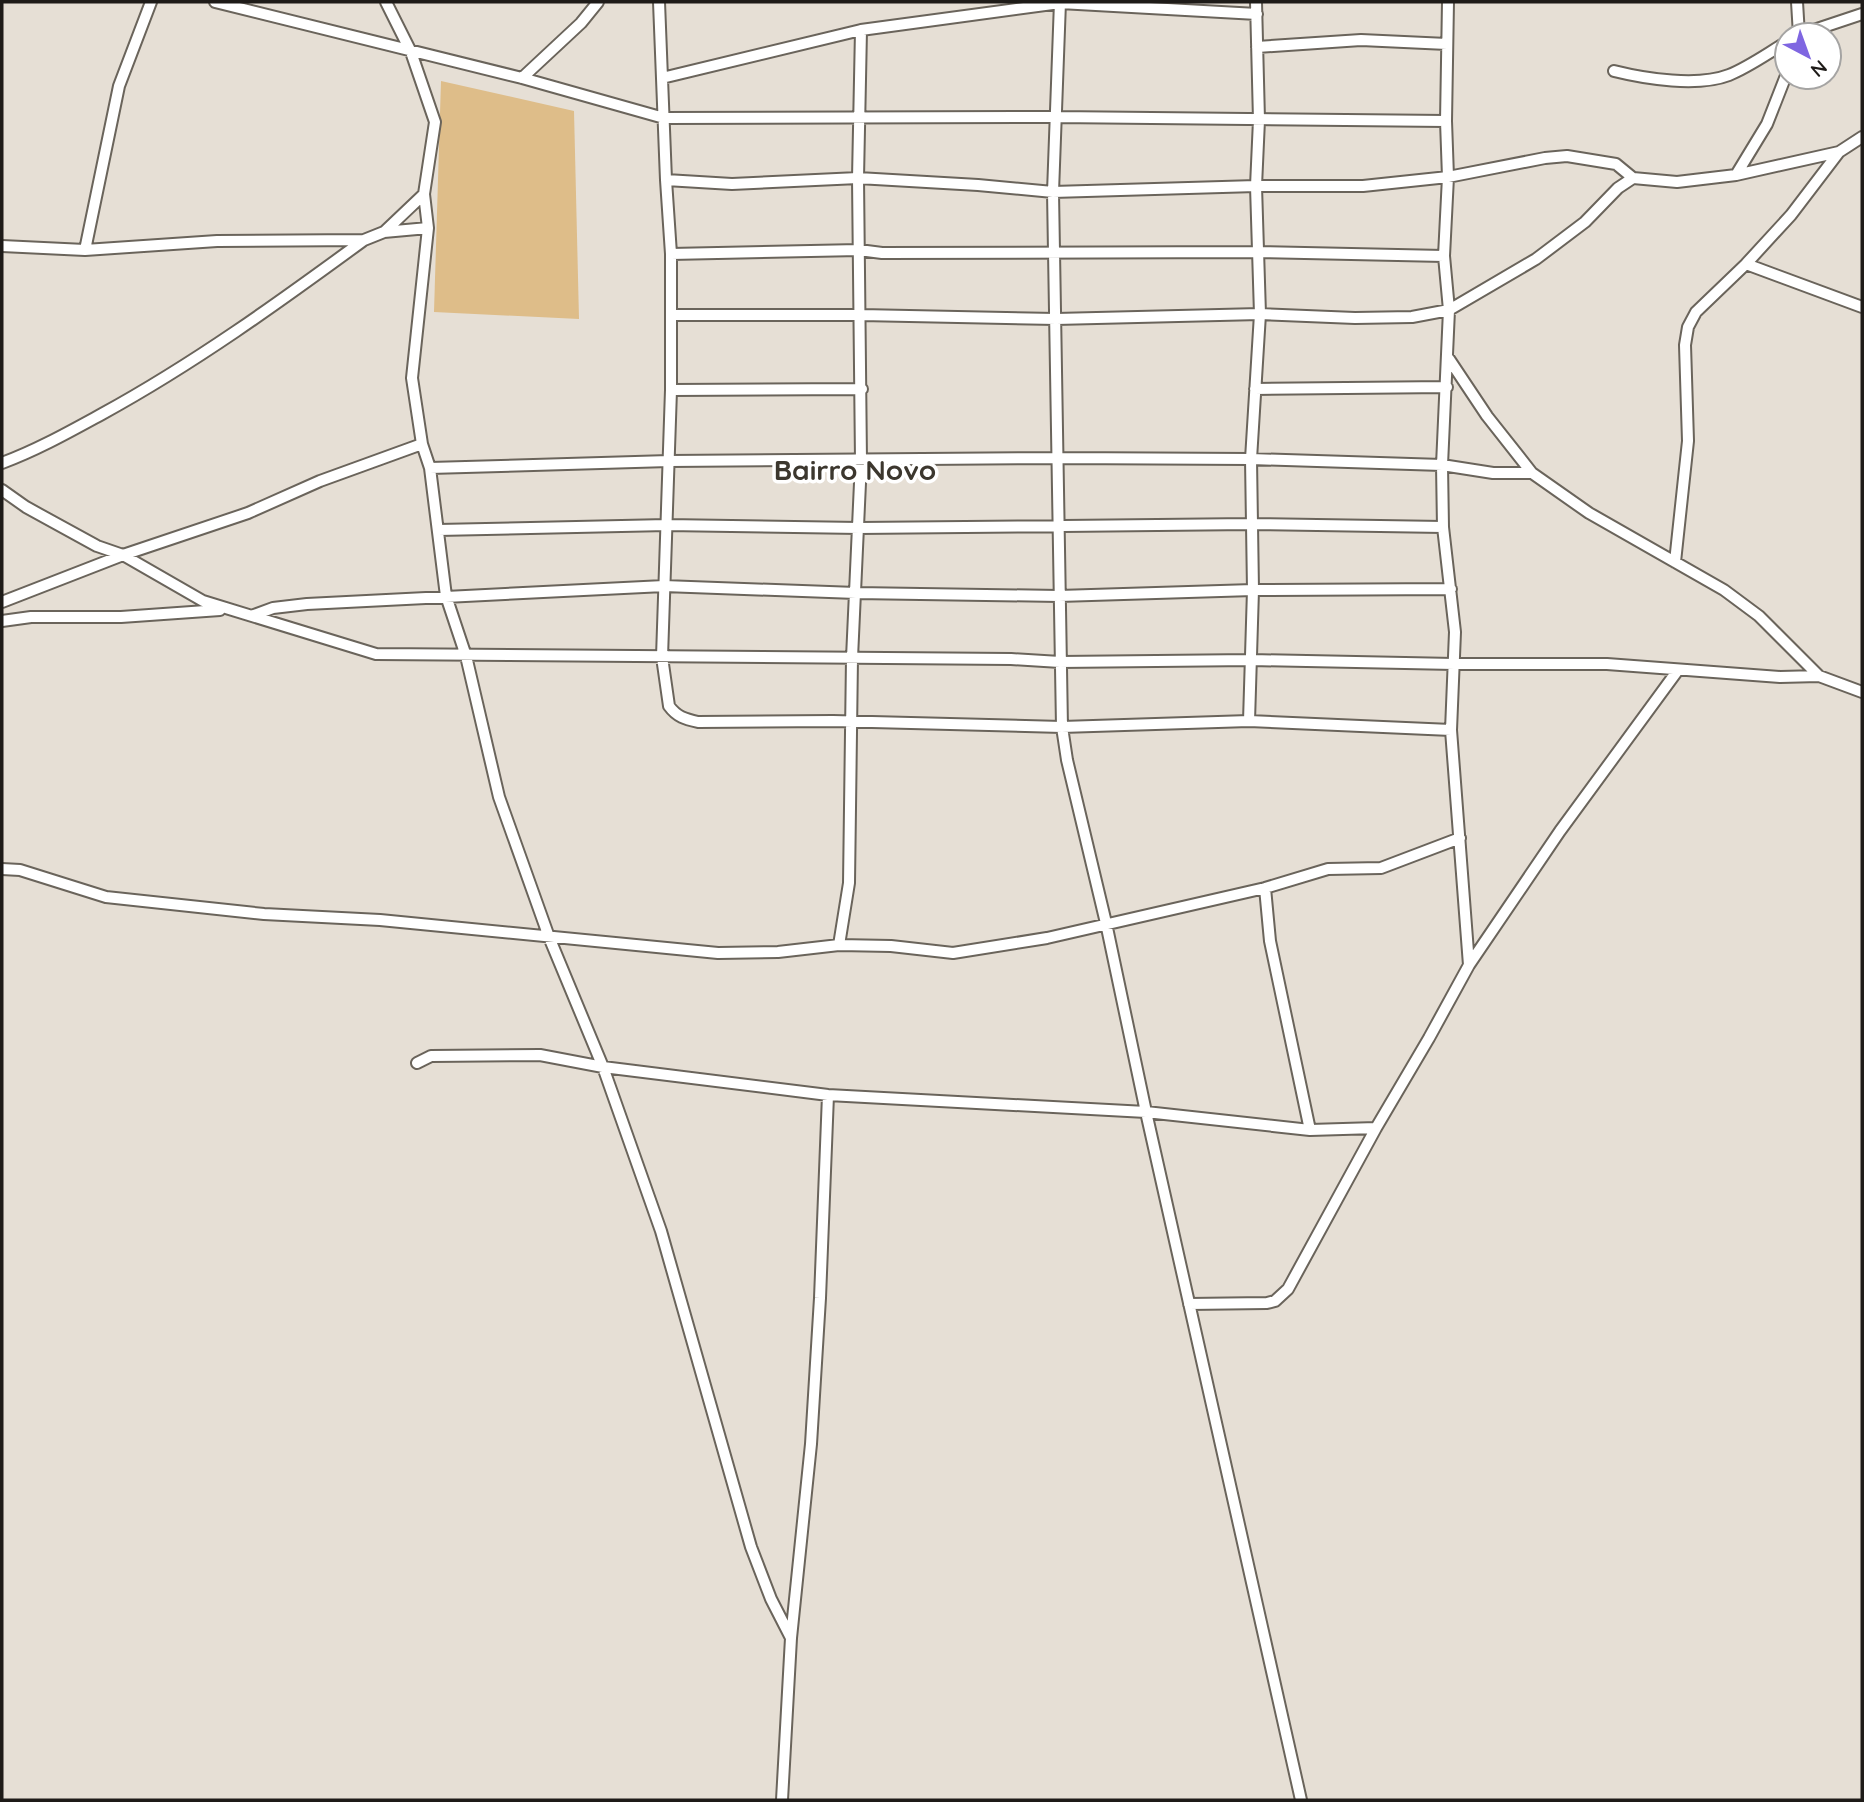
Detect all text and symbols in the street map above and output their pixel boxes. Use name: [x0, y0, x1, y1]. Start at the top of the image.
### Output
north arrow: [1773, 21, 1843, 91]
text: N: [1806, 55, 1832, 82]
district label: Bairro Novo: [774, 452, 936, 487]

